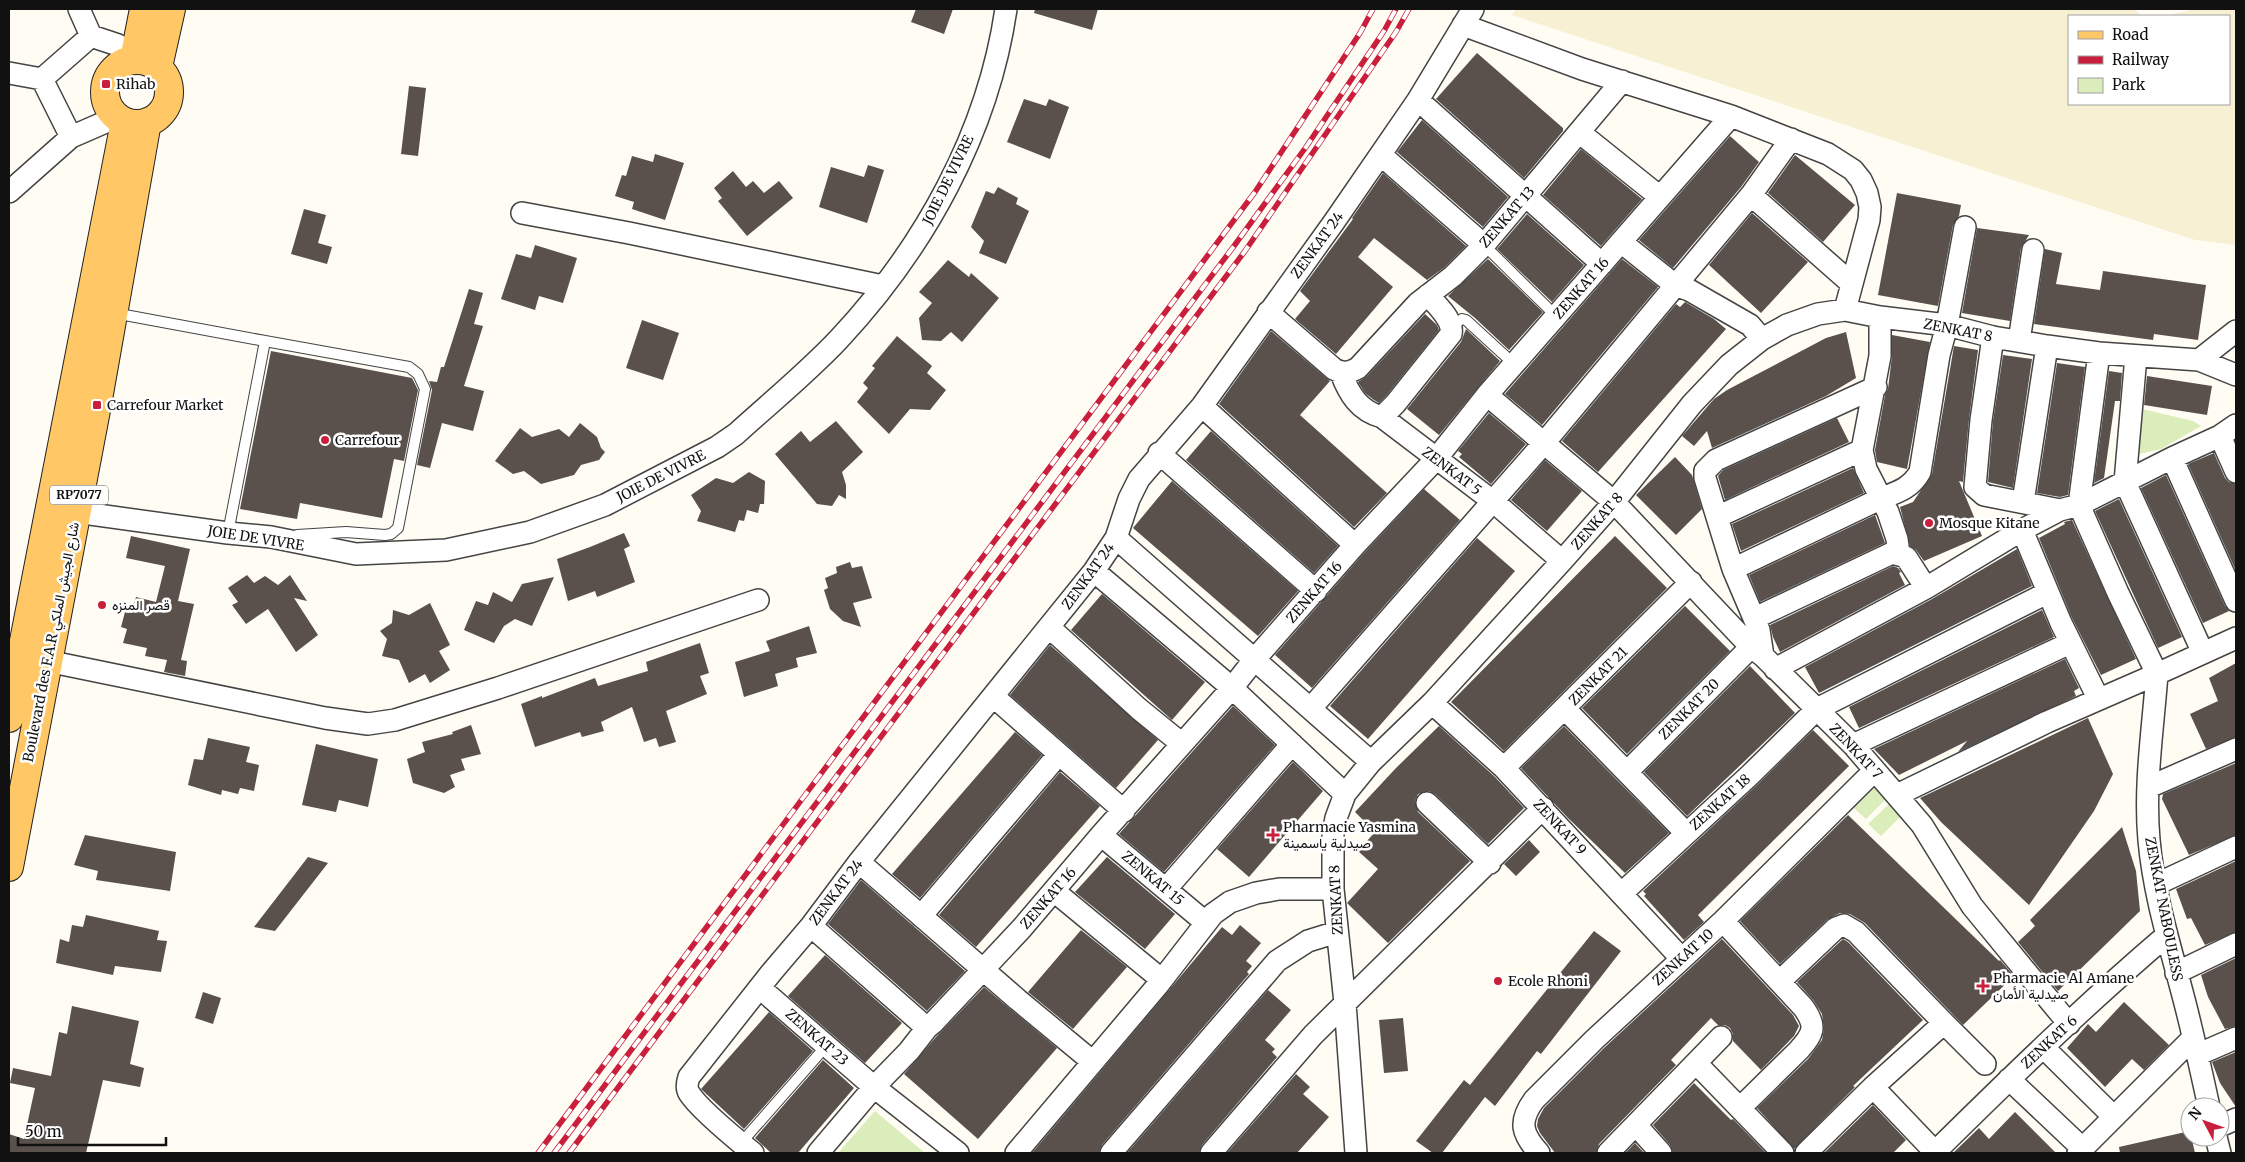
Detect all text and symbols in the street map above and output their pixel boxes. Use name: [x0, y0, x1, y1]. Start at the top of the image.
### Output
legend: [2068, 15, 2230, 105]
text: Road: [2112, 25, 2148, 44]
text: Railway: [2112, 50, 2169, 69]
place label: Rihab: [116, 75, 155, 93]
text: Park: [2112, 75, 2146, 94]
marker: Rihab: [100, 78, 112, 90]
street label: JOIE DE VIVRE: [918, 132, 978, 229]
street label: ZENKAT 13: [1475, 183, 1539, 251]
street label: ZENKAT 24: [1287, 208, 1347, 282]
street label: ZENKAT 16: [1549, 253, 1613, 323]
street label: ZENKAT 8: [1922, 314, 1994, 346]
place label: Carrefour Market: [107, 396, 224, 414]
marker: Carrefour Market: [91, 399, 103, 411]
place label: Carrefour: [335, 431, 400, 449]
marker: Carrefour: [319, 434, 331, 446]
street label: ZENKAT 5: [1419, 443, 1485, 499]
street label: JOIE DE VIVRE: [613, 446, 709, 507]
road number: RP7077: [50, 486, 108, 504]
street label: ZENKAT 8: [1567, 489, 1627, 553]
place label: Mosque Kitane: [1939, 514, 2040, 532]
marker: Mosque Kitane: [1923, 517, 1935, 529]
street label: Boulevard des F.A.R شارع الجيش الملكي: [19, 520, 86, 764]
street label: JOIE DE VIVRE: [205, 521, 306, 555]
street label: ZENKAT 24: [1058, 539, 1118, 613]
street label: ZENKAT 16: [1282, 557, 1346, 627]
place label: قصر المنزه: [112, 596, 170, 614]
marker: قصر المنزه: [96, 599, 108, 611]
street label: ZENKAT 21: [1565, 643, 1631, 709]
street label: ZENKAT 20: [1655, 675, 1723, 743]
street label: ZENKAT 7: [1826, 719, 1886, 783]
street label: ZENKAT 18: [1686, 770, 1754, 834]
street label: ZENKAT 9: [1529, 795, 1591, 859]
place label: Pharmacie Yasmina صيدلية ياسمينة: [1283, 818, 1417, 852]
marker: Pharmacie Yasmina صيدلية ياسمينة: [1267, 829, 1279, 841]
street label: ZENKAT NABOULESS: [2141, 835, 2187, 983]
street label: ZENKAT 15: [1118, 847, 1188, 909]
street label: ZENKAT 24: [805, 855, 867, 929]
street label: ZENKAT 16: [1016, 863, 1080, 933]
street label: ZENKAT 8: [1325, 865, 1347, 935]
street label: ZENKAT 10: [1649, 925, 1717, 989]
place label: Pharmacie Al Amane صيدلية الأمان: [1993, 969, 2134, 1003]
place label: Ecole Rhoni: [1508, 972, 1588, 990]
marker: Ecole Rhoni: [1492, 975, 1504, 987]
marker: Pharmacie Al Amane صيدلية الأمان: [1977, 980, 1989, 992]
street label: ZENKAT 23: [782, 1005, 852, 1069]
street label: ZENKAT 6: [2017, 1011, 2081, 1073]
north arrow: [2180, 1097, 2230, 1147]
text: N: [2185, 1103, 2206, 1124]
scale bar: [18, 1114, 165, 1146]
text: 50 m: [25, 1122, 62, 1141]

